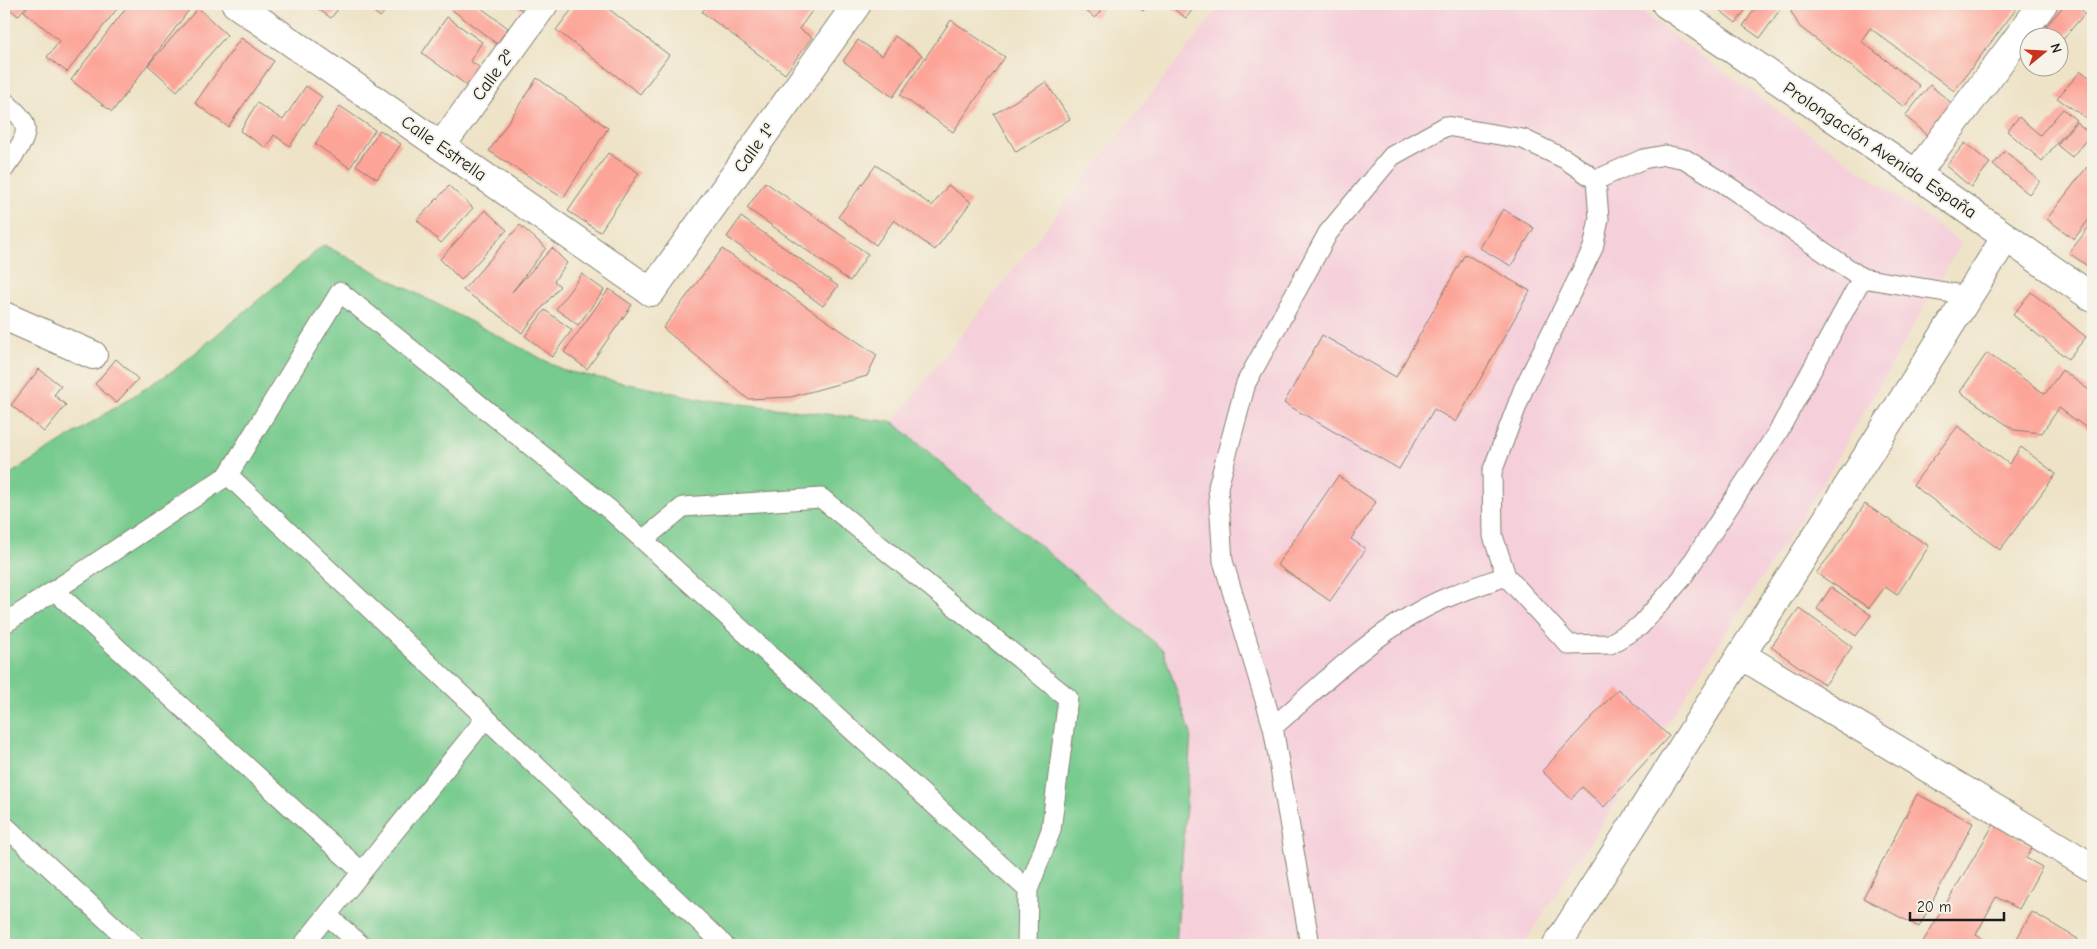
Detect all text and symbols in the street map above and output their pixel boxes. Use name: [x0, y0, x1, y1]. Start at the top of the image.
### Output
north arrow: [2020, 28, 2070, 78]
text: N: [2046, 41, 2065, 55]
street label: Calle 2ª: [468, 46, 519, 105]
street label: Prolongación Avenida España: [1779, 78, 1980, 223]
street label: Calle Estrella: [397, 111, 491, 186]
street label: Calle 1ª: [730, 120, 779, 177]
scale bar: [1910, 889, 2003, 921]
text: 20 m: [1917, 898, 1951, 916]

